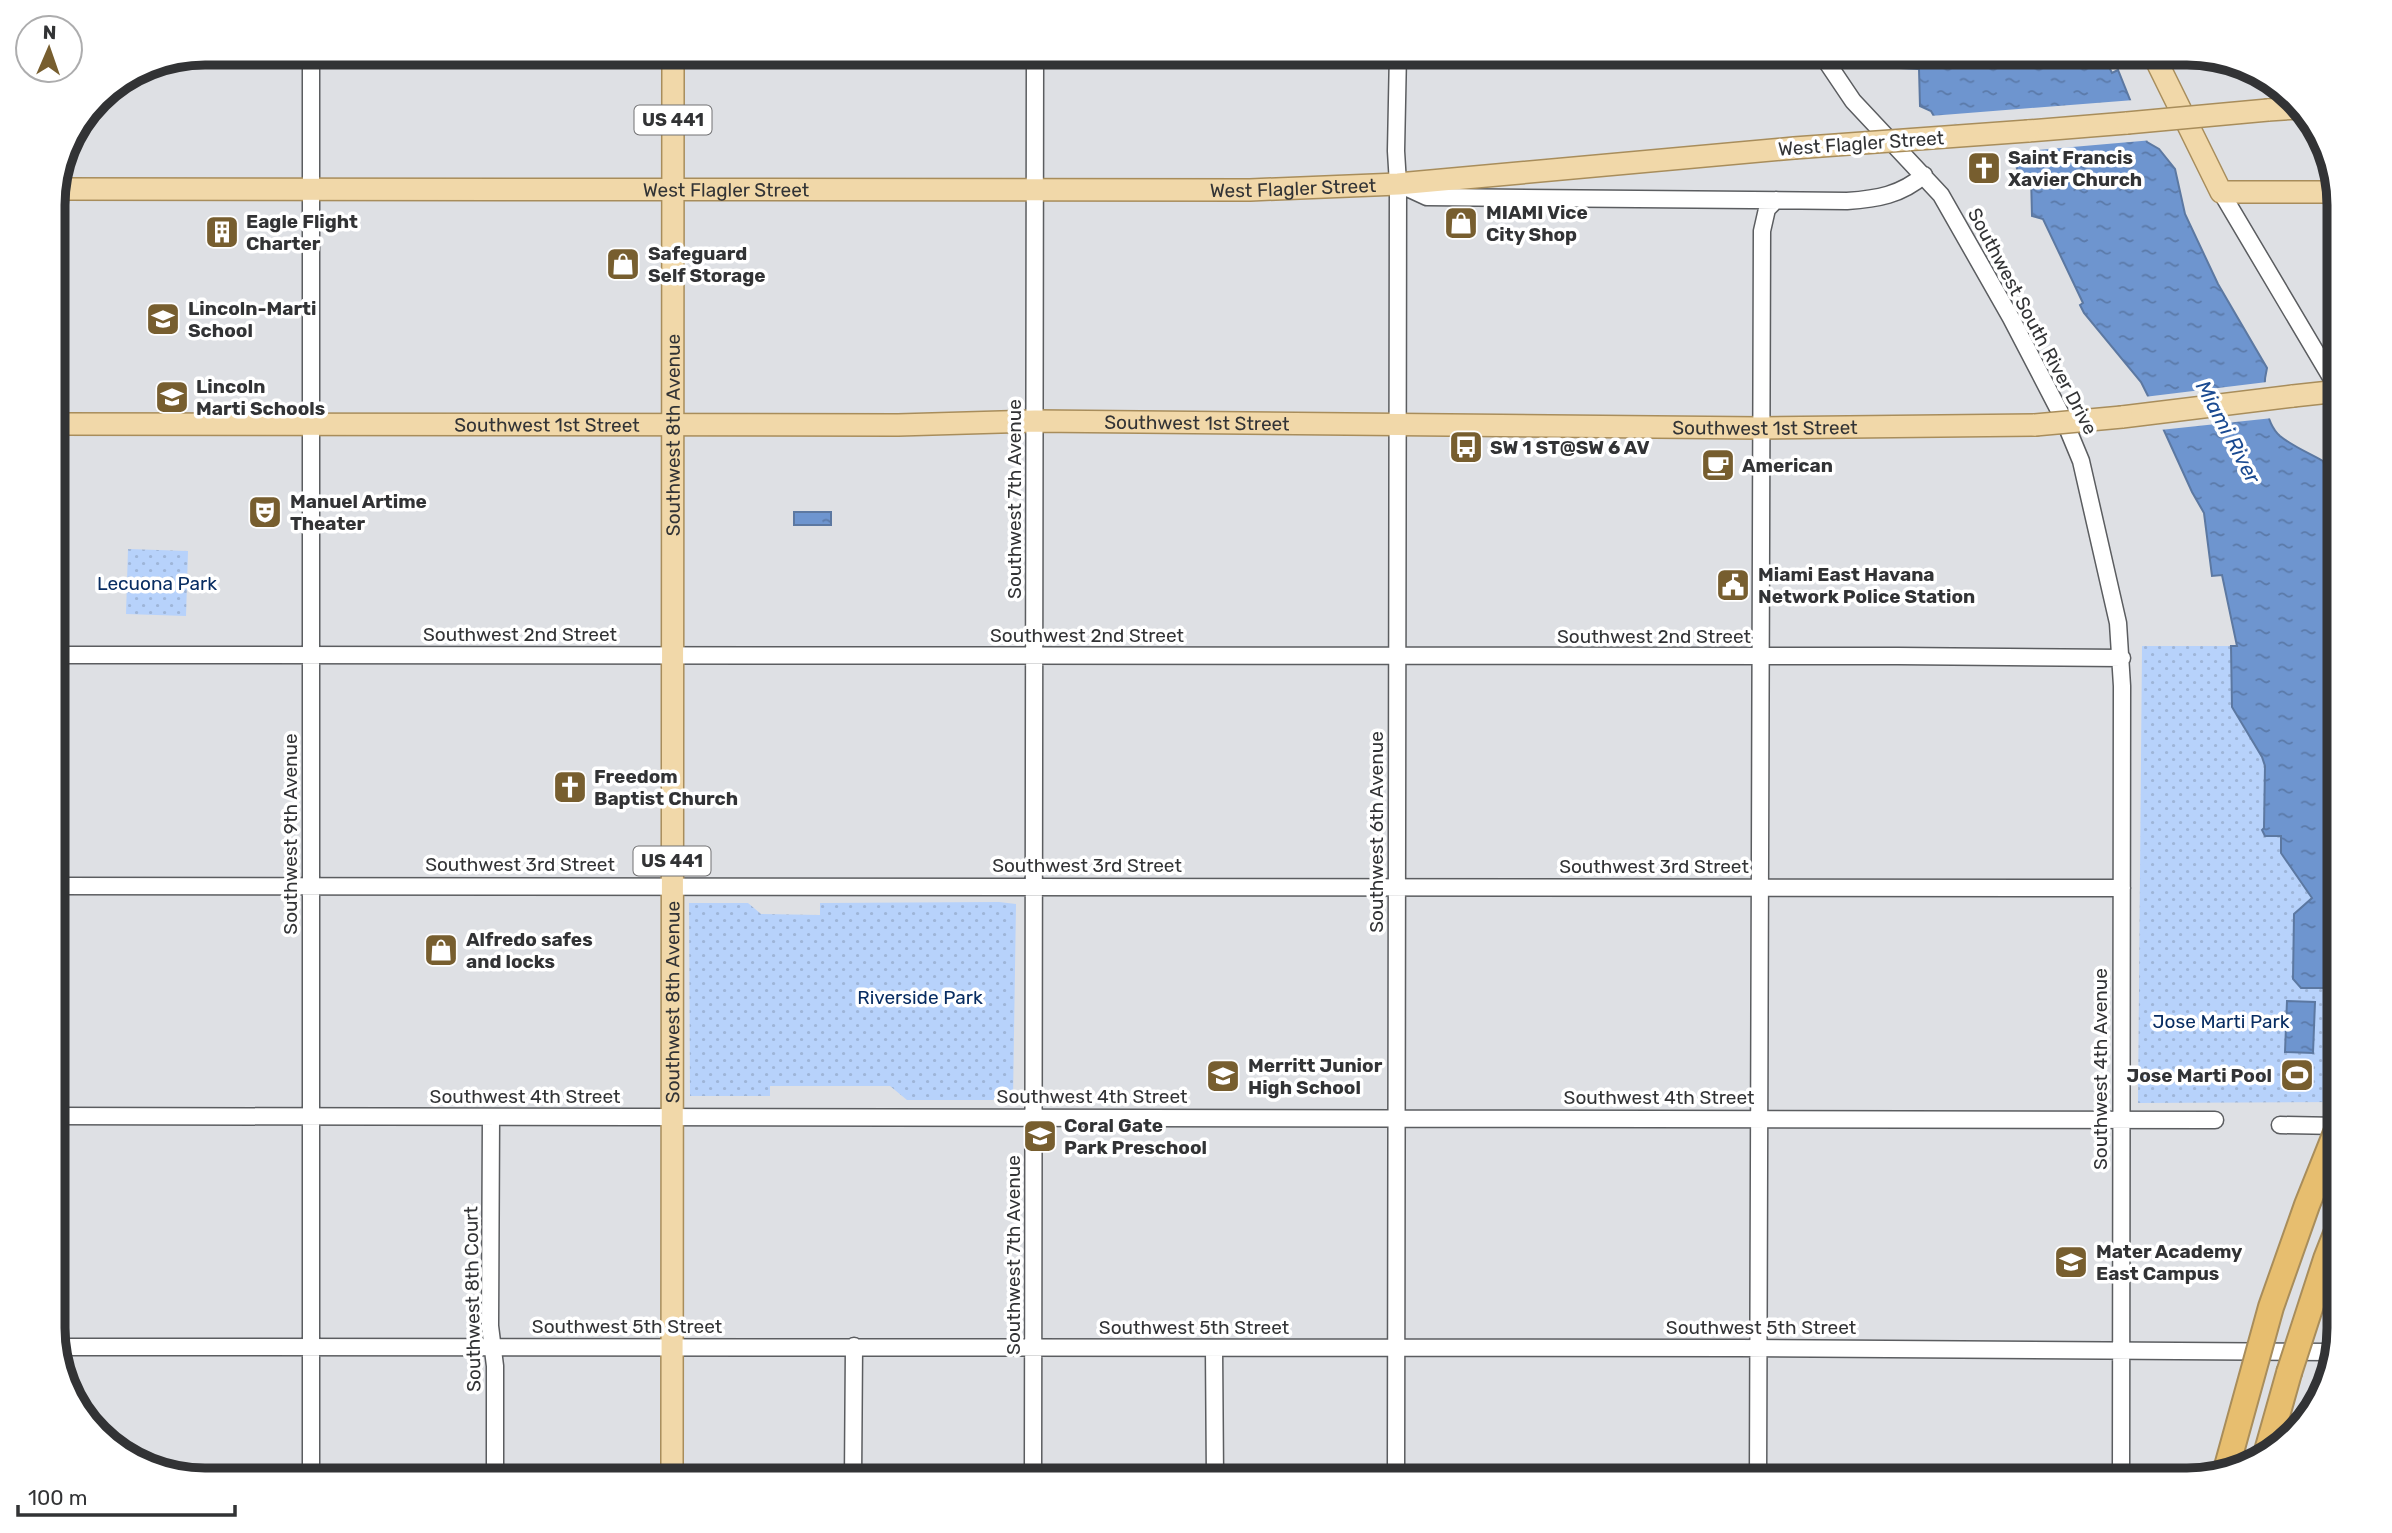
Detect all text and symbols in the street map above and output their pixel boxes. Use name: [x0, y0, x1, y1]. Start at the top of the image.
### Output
north arrow: [14, 14, 84, 84]
text: N: [42, 21, 57, 44]
road number: US 441: [634, 106, 712, 134]
street label: West Flagler Street: [1777, 126, 1945, 161]
place label: Saint Francis Xavier Church: [2008, 146, 2142, 191]
church icon: Saint Francis Xavier Church: [1965, 149, 2003, 187]
street label: West Flagler Street: [1210, 174, 1377, 202]
street label: West Flagler Street: [643, 178, 810, 202]
place label: MIAMI Vice City Shop: [1486, 201, 1588, 246]
shop icon: MIAMI Vice City Shop: [1442, 204, 1480, 242]
street label: Southwest South River Drive: [1963, 204, 2102, 438]
place label: Eagle Flight Charter: [246, 210, 358, 255]
building icon: Eagle Flight Charter: [203, 213, 241, 251]
place label: Safeguard Self Storage: [648, 242, 766, 287]
shop icon: Safeguard Self Storage: [604, 245, 642, 283]
place label: Lincoln-Marti School: [188, 297, 316, 342]
school or university icon: Lincoln-Marti School: [144, 300, 182, 338]
street label: Southwest 8th Avenue: [662, 334, 685, 536]
place label: Lincoln Marti Schools: [196, 375, 325, 420]
water label: Miami River: [2191, 376, 2266, 488]
school or university icon: Lincoln Marti Schools: [153, 378, 191, 416]
street label: Southwest 7th Avenue: [1003, 399, 1026, 599]
street label: Southwest 1st Street: [1104, 411, 1290, 435]
street label: Southwest 1st Street: [454, 413, 640, 437]
street label: Southwest 1st Street: [1672, 416, 1858, 440]
bus stop icon: SW 1 ST@SW 6 AV: [1447, 428, 1485, 466]
place label: SW 1 ST@SW 6 AV: [1490, 436, 1650, 459]
cafe icon: American: [1699, 446, 1737, 484]
place label: American: [1742, 454, 1833, 477]
place label: Manuel Artime Theater: [290, 490, 427, 535]
theatre icon: Manuel Artime Theater: [246, 493, 284, 531]
place label: Miami East Havana Network Police Station: [1758, 563, 1975, 608]
public building icon: Miami East Havana Network Police Station: [1714, 566, 1752, 604]
park label: Lecuona Park: [97, 572, 217, 595]
street label: Southwest 2nd Street: [423, 623, 618, 646]
street label: Southwest 2nd Street: [990, 624, 1185, 647]
street label: Southwest 2nd Street: [1557, 625, 1752, 648]
street label: Southwest 6th Avenue: [1365, 731, 1388, 933]
street label: Southwest 9th Avenue: [279, 733, 302, 935]
place label: Freedom Baptist Church: [594, 765, 738, 810]
church icon: Freedom Baptist Church: [551, 768, 589, 806]
road number: US 441: [634, 846, 710, 876]
street label: Southwest 3rd Street: [425, 853, 615, 876]
street label: Southwest 3rd Street: [992, 854, 1182, 877]
street label: Southwest 3rd Street: [1559, 855, 1749, 878]
street label: Southwest 8th Avenue: [661, 901, 684, 1103]
place label: Alfredo safes and locks: [466, 928, 593, 973]
shop icon: Alfredo safes and locks: [422, 931, 460, 969]
street label: Southwest 4th Avenue: [2089, 968, 2112, 1170]
park label: Riverside Park: [857, 986, 983, 1009]
park label: Jose Marti Park: [2153, 1010, 2290, 1033]
place label: Merritt Junior High School: [1248, 1054, 1383, 1099]
sports icon: Jose Marti Pool: [2278, 1056, 2316, 1094]
school or university icon: Merritt Junior High School: [1204, 1057, 1242, 1095]
place label: Jose Marti Pool: [2127, 1064, 2272, 1087]
street label: Southwest 4th Street: [430, 1085, 621, 1108]
street label: Southwest 4th Street: [997, 1085, 1188, 1108]
street label: Southwest 4th Street: [1564, 1086, 1755, 1109]
place label: Coral Gate Park Preschool: [1064, 1114, 1207, 1159]
school or university icon: Coral Gate Park Preschool: [1021, 1117, 1059, 1155]
street label: Southwest 7th Avenue: [1002, 1155, 1025, 1355]
street label: Southwest 8th Court: [459, 1205, 486, 1392]
place label: Mater Academy East Campus: [2096, 1240, 2243, 1285]
school or university icon: Mater Academy East Campus: [2052, 1243, 2090, 1281]
street label: Southwest 5th Street: [532, 1315, 723, 1338]
street label: Southwest 5th Street: [1099, 1316, 1290, 1339]
street label: Southwest 5th Street: [1666, 1316, 1857, 1339]
scale bar: [18, 1474, 234, 1518]
text: 100 m: [28, 1485, 87, 1510]

